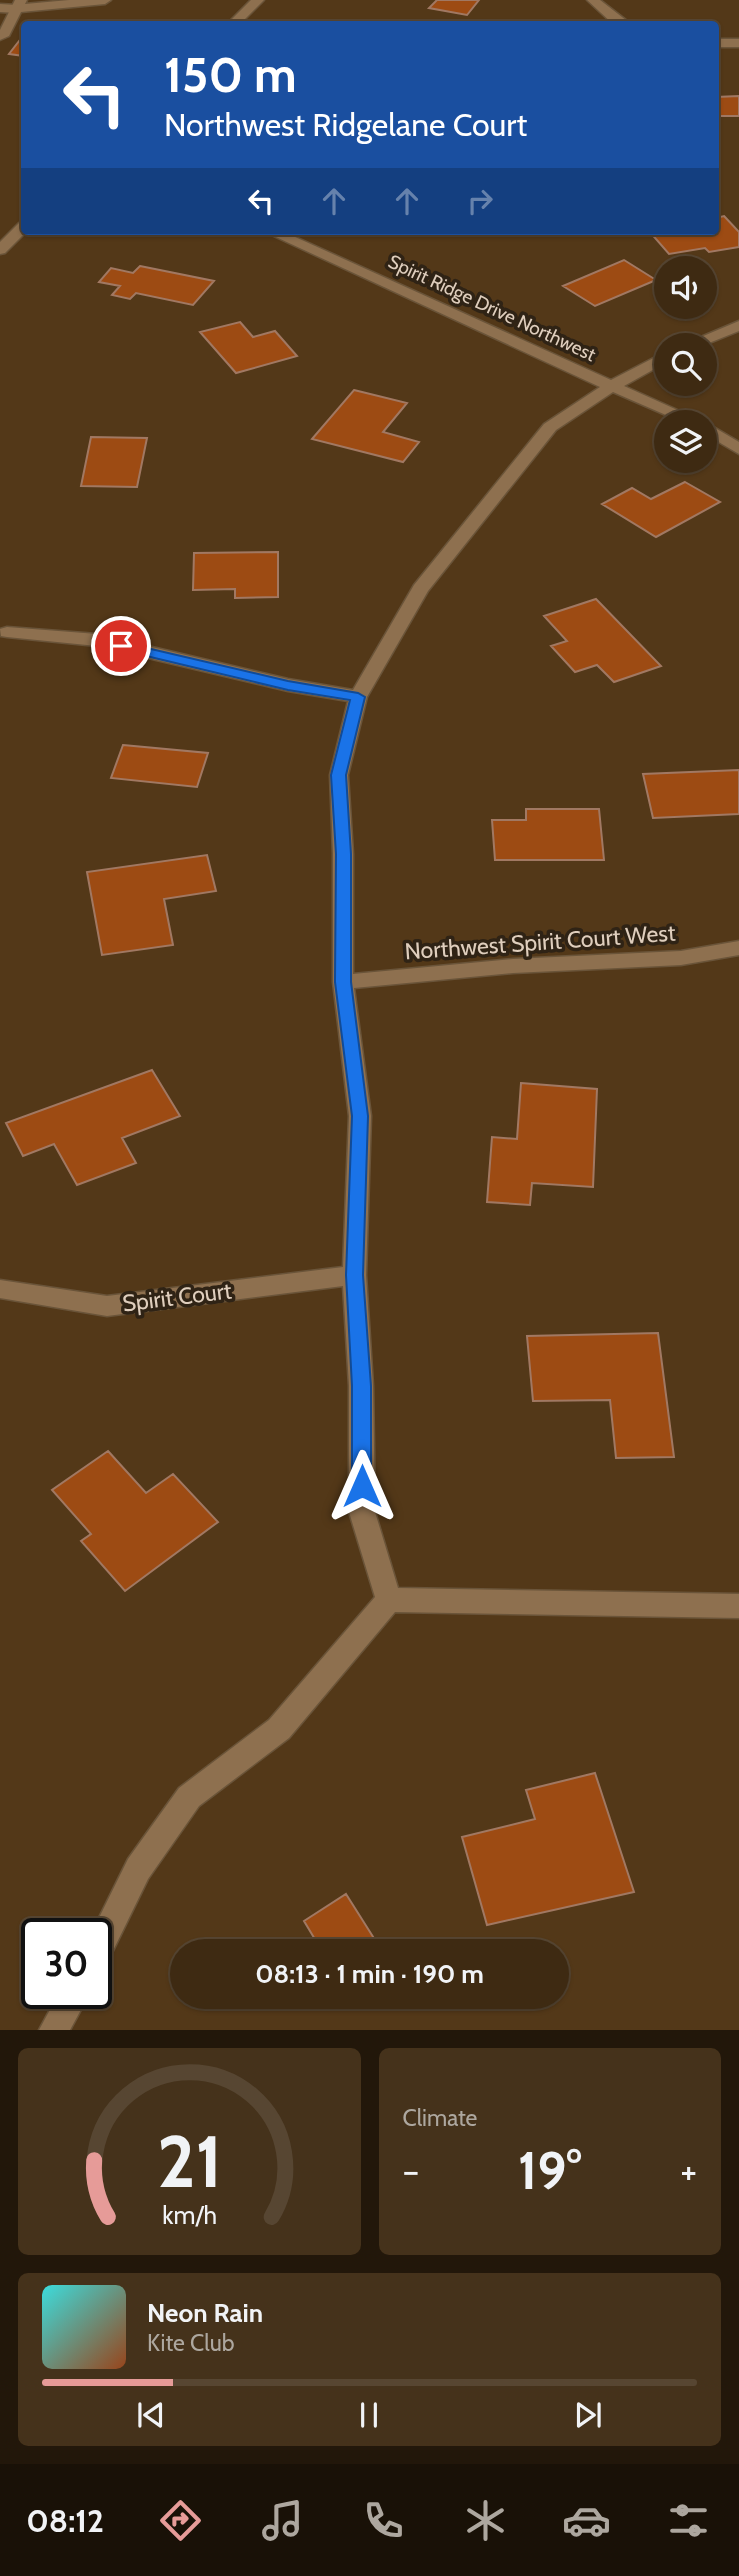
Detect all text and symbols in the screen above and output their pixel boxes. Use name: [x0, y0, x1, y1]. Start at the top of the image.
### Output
text: 150 m: [164, 45, 297, 104]
icon: left: [49, 49, 140, 140]
text: Northwest Ridgelane Court: [164, 105, 527, 144]
icon: left: [242, 182, 280, 220]
icon: ahead: [315, 182, 353, 220]
icon: ahead: [388, 182, 426, 220]
icon: right: [461, 182, 499, 220]
street label: Spirit Ridge Drive Northwest: [385, 250, 600, 367]
map controls: [654, 256, 717, 473]
button: sound: [654, 256, 717, 319]
button: search: [654, 333, 717, 396]
button: layers: [654, 410, 717, 473]
pin: [91, 616, 151, 676]
icon: arrive: [102, 627, 140, 665]
street label: Northwest Spirit Court West: [404, 919, 677, 965]
street label: Spirit Court: [121, 1276, 233, 1318]
position arrow: [325, 1449, 399, 1523]
speed limit sign: 30: [21, 1918, 112, 2009]
text: 08:13 · 1 min · 190 m: [255, 1958, 484, 1990]
text: Climate: [403, 2104, 477, 2132]
text: 21: [157, 2118, 222, 2206]
text: 19°: [518, 2139, 581, 2202]
text: −: [403, 2147, 419, 2194]
text: +: [680, 2147, 697, 2194]
text: km/h: [162, 2200, 217, 2230]
text: Neon Rain: [147, 2297, 263, 2329]
text: Kite Club: [147, 2329, 234, 2357]
icon: previous: [132, 2396, 170, 2434]
icon: pause: [350, 2396, 388, 2434]
icon: next: [569, 2396, 607, 2434]
icon: directions: [156, 2496, 205, 2545]
icon: music: [258, 2496, 307, 2545]
icon: phone: [359, 2496, 408, 2545]
icon: climate: [461, 2496, 510, 2545]
icon: car: [562, 2496, 611, 2545]
icon: filters: [664, 2496, 713, 2545]
text: 08:12: [26, 2501, 104, 2540]

